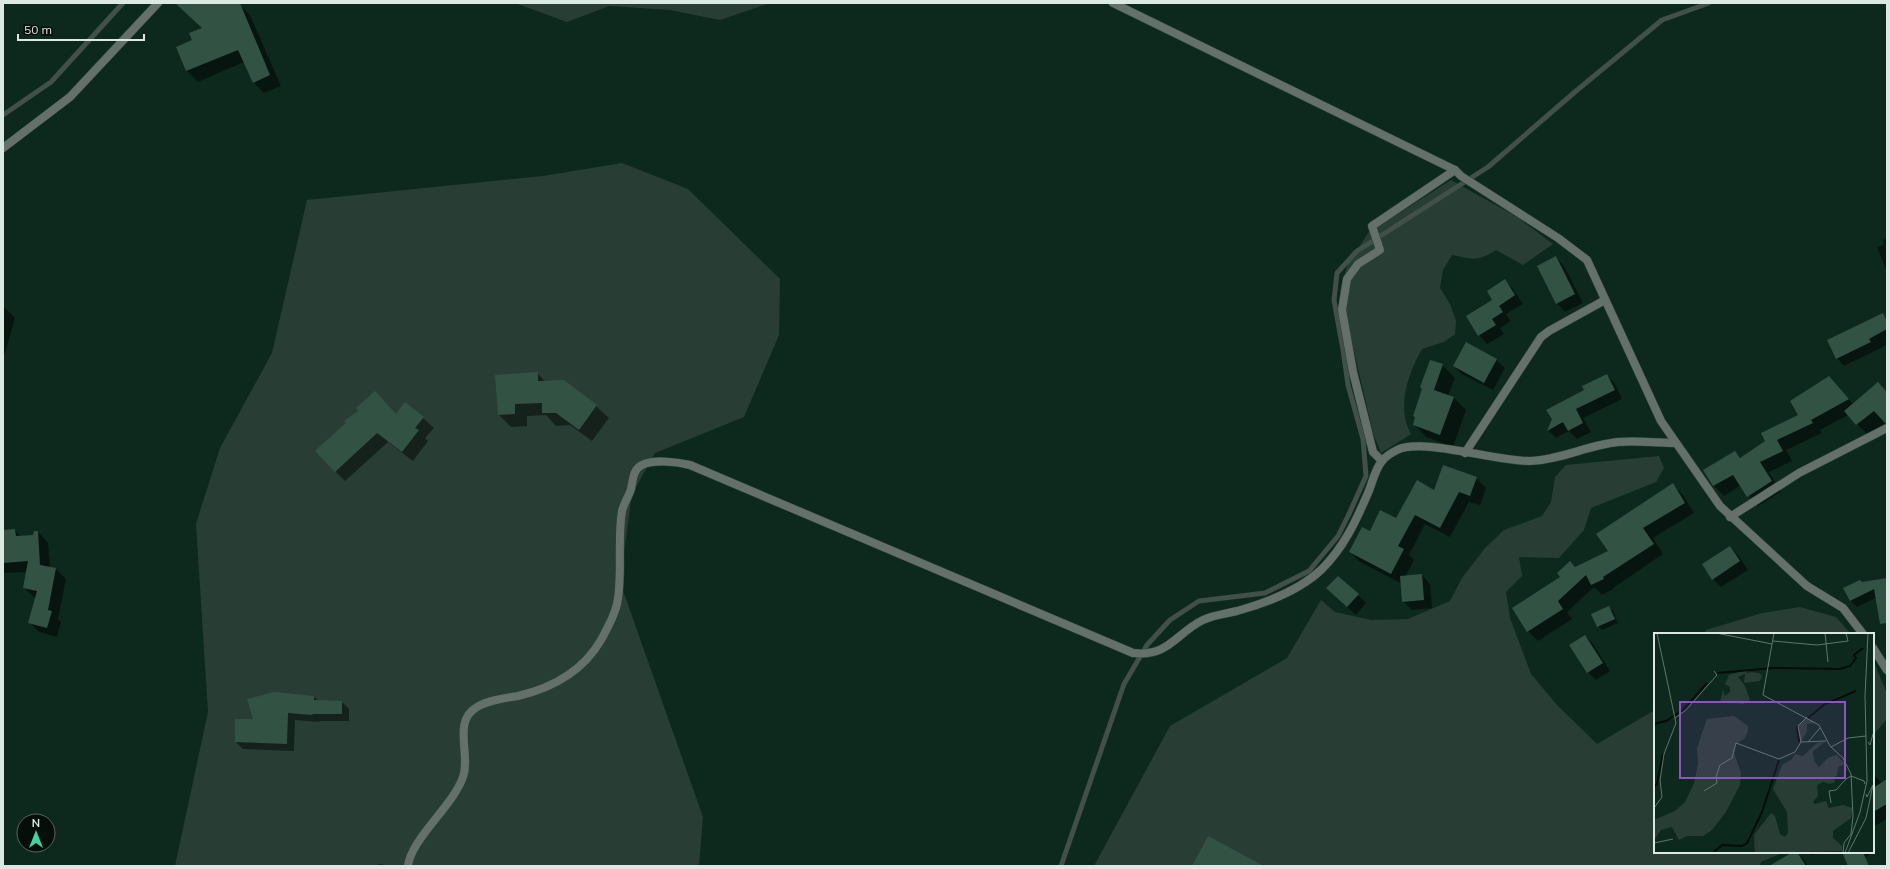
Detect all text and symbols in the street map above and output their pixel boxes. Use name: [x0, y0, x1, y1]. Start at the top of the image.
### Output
scale bar: [18, 16, 144, 42]
text: 50 m: [24, 22, 52, 37]
inset map: [1654, 633, 1874, 853]
north arrow: [16, 813, 56, 853]
text: N: [32, 816, 40, 830]

